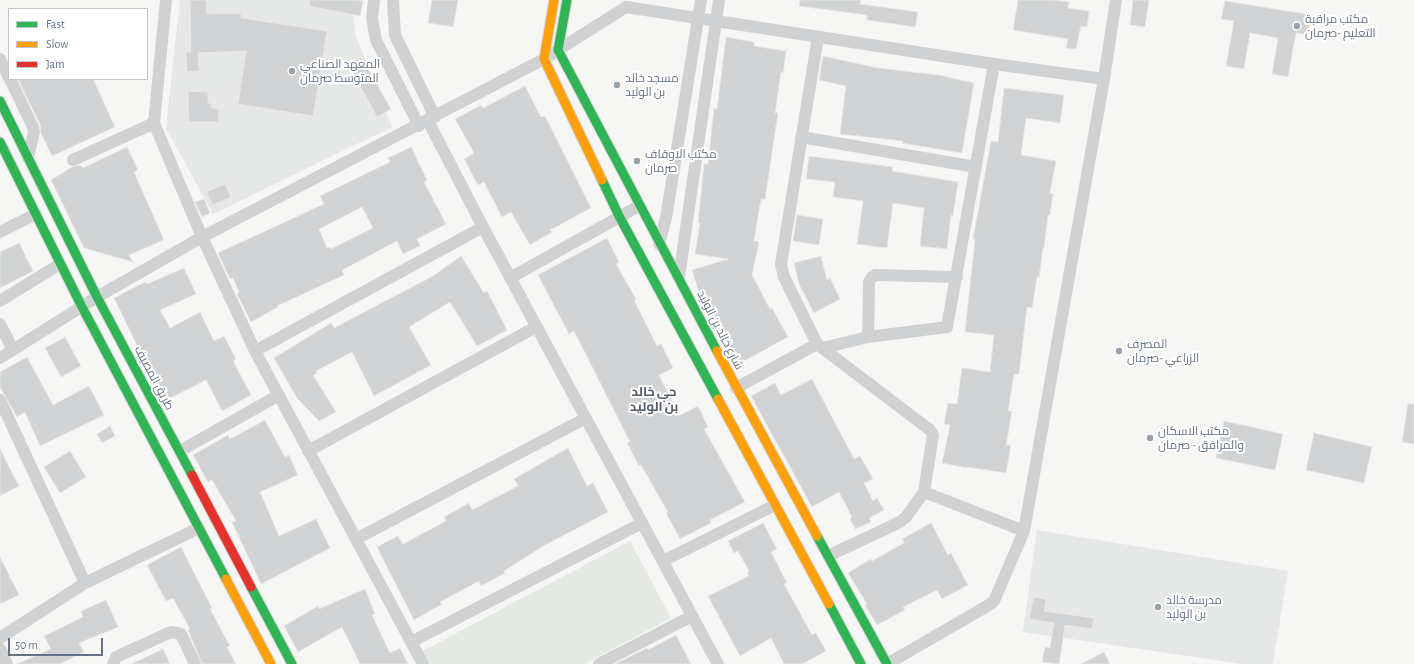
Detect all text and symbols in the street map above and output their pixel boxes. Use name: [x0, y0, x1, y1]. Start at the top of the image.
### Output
legend: [8, 8, 148, 80]
place label: مكتب مراقبة التعليم -صرمان: [1305, 12, 1376, 40]
text: Fast: [46, 18, 65, 30]
marker: مكتب مراقبة التعليم -صرمان: [1292, 21, 1302, 31]
text: Slow: [46, 38, 68, 50]
place label: المعهد الصناعي المتوسط صرمان: [300, 57, 380, 85]
text: Jam: [46, 58, 65, 70]
marker: المعهد الصناعي المتوسط صرمان: [287, 66, 297, 76]
place label: مسجد خالد بن الوليد: [625, 71, 679, 99]
marker: مسجد خالد بن الوليد: [612, 80, 622, 90]
place label: مكتب الاوقاف صرمان: [645, 147, 717, 175]
marker: مكتب الاوقاف صرمان: [632, 156, 642, 166]
street label: شارع خالد بن الوليد: [694, 288, 746, 372]
place label: المصرف الزراعي -صرمان: [1127, 337, 1199, 365]
street label: طريق المصيف: [131, 344, 177, 412]
marker: المصرف الزراعي -صرمان: [1114, 346, 1124, 356]
district label: حي خالد بن الوليد: [630, 384, 678, 415]
place label: مكتب الاسكان والمرافق - صرمان: [1158, 424, 1244, 452]
marker: مكتب الاسكان والمرافق - صرمان: [1145, 433, 1155, 443]
place label: مدرسة خالد بن الوليد: [1166, 593, 1222, 621]
marker: مدرسة خالد بن الوليد: [1153, 602, 1163, 612]
scale bar: [10, 630, 105, 656]
text: 50 m: [15, 639, 38, 651]

